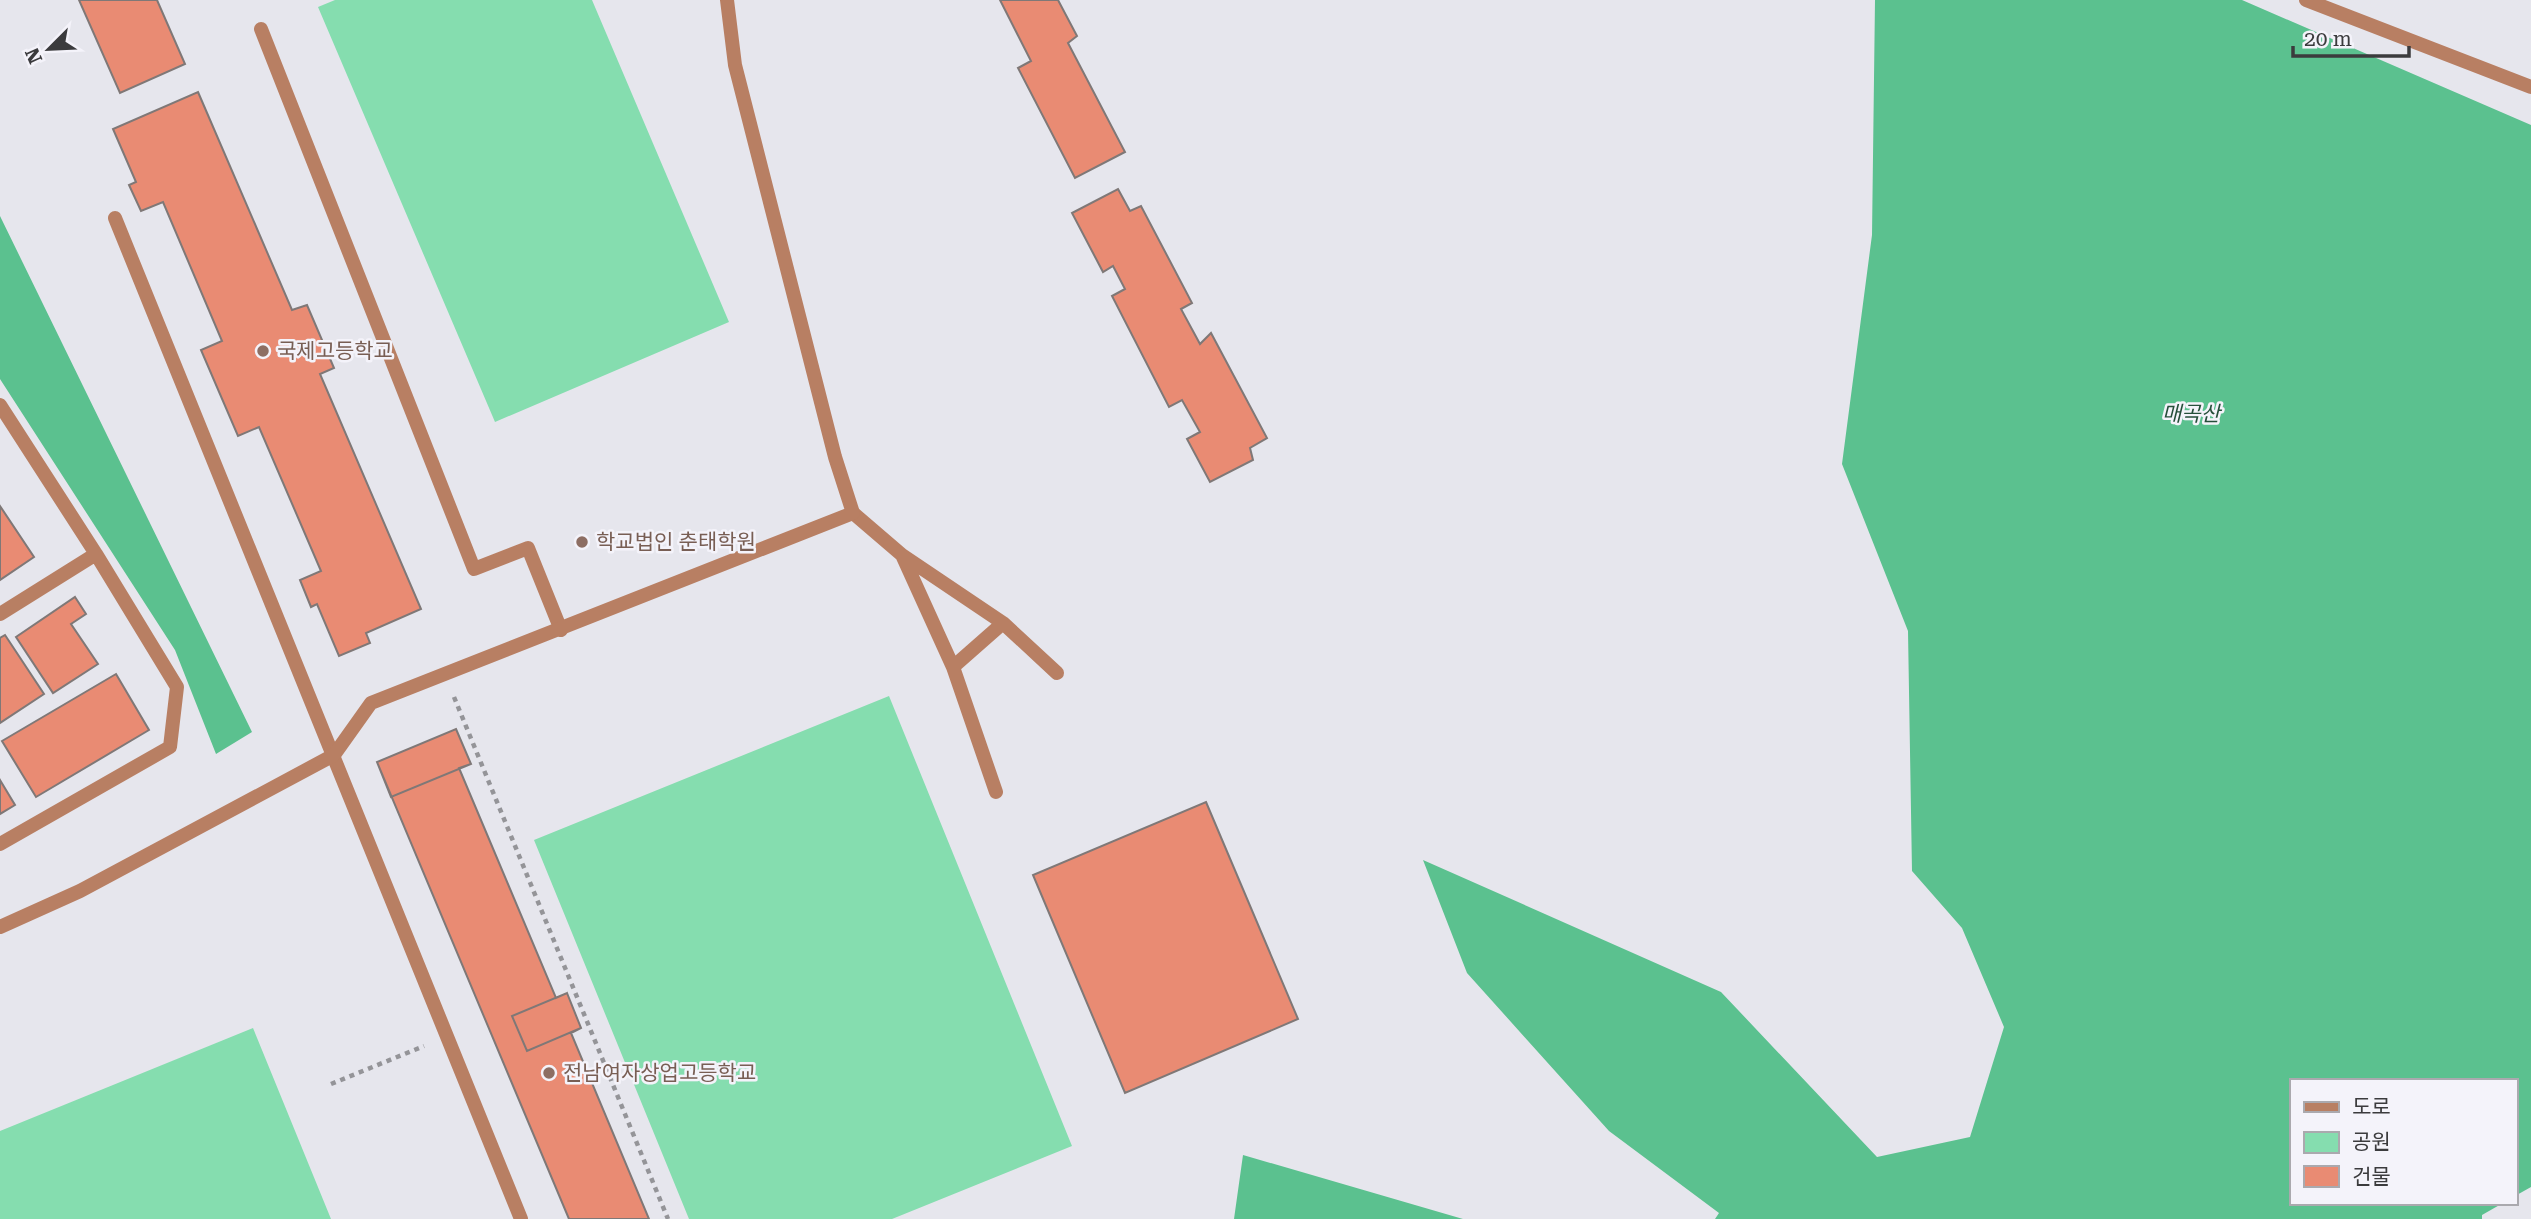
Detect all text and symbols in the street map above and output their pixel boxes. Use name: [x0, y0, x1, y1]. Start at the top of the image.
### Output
north arrow: [14, 14, 84, 84]
scale bar: [2293, 14, 2408, 58]
text: 20 m: [2304, 27, 2352, 51]
text: N: [20, 44, 47, 67]
place label: 국제고등학교: [277, 339, 393, 363]
marker: 국제고등학교: [255, 343, 271, 359]
park label: 매곡산: [2162, 402, 2223, 426]
place label: 학교법인 춘태학원: [596, 530, 756, 554]
marker: 학교법인 춘태학원: [574, 534, 590, 550]
place label: 전남여자상업고등학교: [563, 1061, 756, 1085]
marker: 전남여자상업고등학교: [541, 1065, 557, 1081]
legend: [2290, 1079, 2517, 1205]
text: 도로: [2352, 1095, 2391, 1119]
text: 공원: [2352, 1130, 2391, 1154]
text: 건물: [2352, 1165, 2391, 1189]

